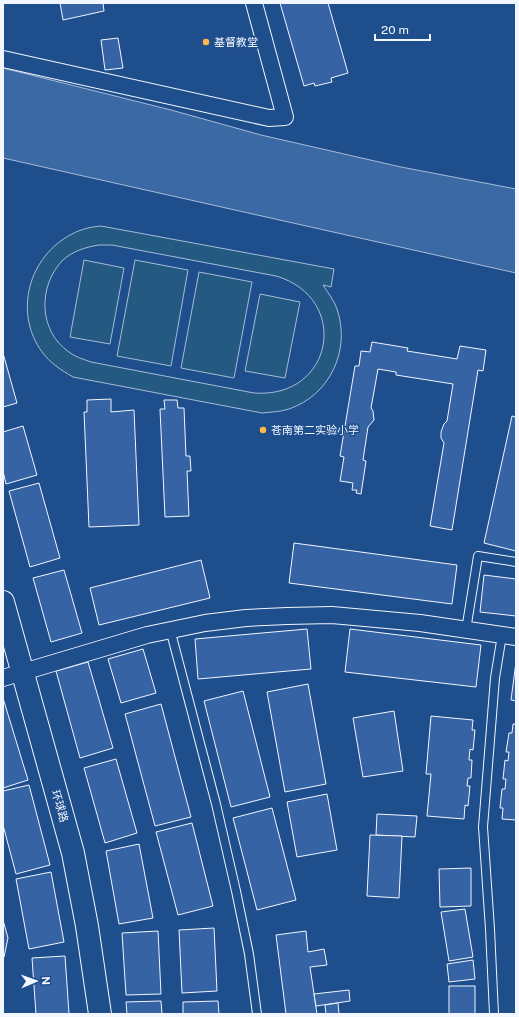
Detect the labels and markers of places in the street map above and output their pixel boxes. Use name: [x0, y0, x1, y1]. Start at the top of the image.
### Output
place label: 基督教堂: [214, 36, 258, 48]
marker: 基督教堂: [201, 37, 211, 47]
place label: 苍南第二实验小学: [271, 424, 359, 436]
marker: 苍南第二实验小学: [258, 425, 268, 435]

